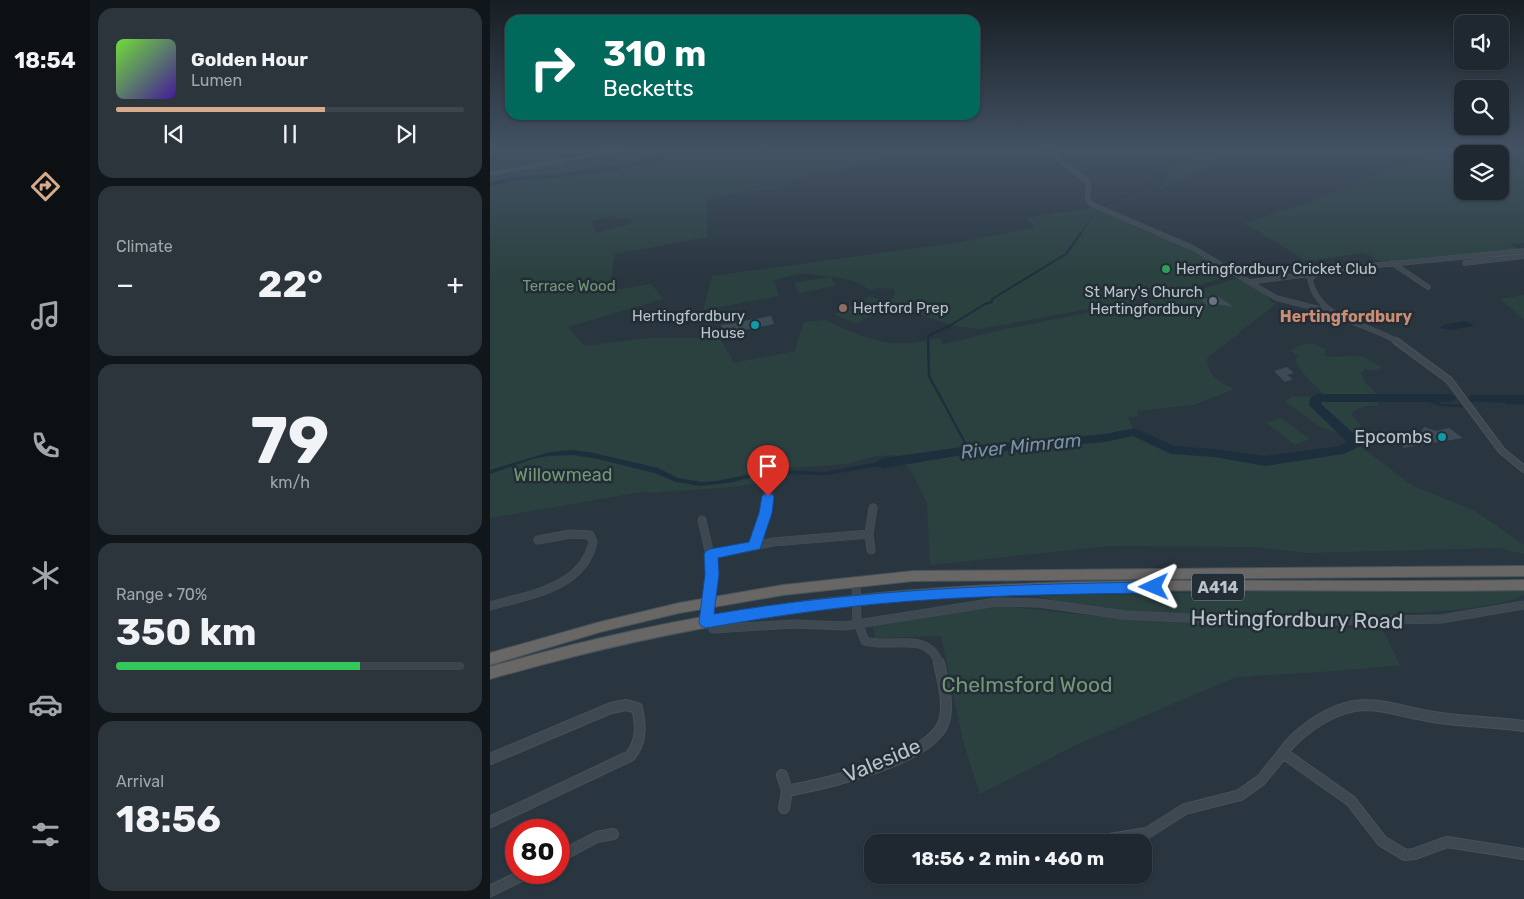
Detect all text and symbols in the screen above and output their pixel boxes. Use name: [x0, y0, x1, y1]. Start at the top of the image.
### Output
map controls: [1454, 15, 1509, 200]
button: sound: [1454, 15, 1509, 70]
text: 310 m: [603, 33, 706, 75]
icon: right: [520, 35, 585, 100]
text: 18:54: [14, 47, 76, 74]
text: Golden Hour: [191, 48, 308, 71]
text: Lumen: [191, 71, 242, 90]
text: Becketts: [603, 75, 694, 102]
button: search: [1454, 80, 1509, 135]
icon: previous: [160, 120, 188, 148]
icon: pause: [276, 120, 304, 148]
icon: next: [392, 120, 420, 148]
button: layers: [1454, 145, 1509, 200]
icon: directions: [28, 169, 63, 204]
text: Climate: [116, 237, 173, 256]
place label: Hertingfordbury Cricket Club: [1176, 260, 1377, 278]
text: 22°: [258, 261, 323, 307]
marker: Hertingfordbury Cricket Club: [1160, 263, 1172, 275]
text: −: [116, 268, 134, 301]
text: +: [447, 268, 464, 301]
park label: Terrace Wood: [522, 277, 616, 295]
place label: St Mary's Church Hertingfordbury: [1085, 283, 1203, 318]
marker: St Mary's Church Hertingfordbury: [1207, 295, 1219, 307]
icon: music: [28, 298, 63, 333]
place label: Hertford Prep: [853, 299, 949, 317]
marker: Hertford Prep: [837, 302, 849, 314]
place label: Hertingfordbury House: [632, 307, 745, 342]
district label: Hertingfordbury: [1280, 307, 1413, 326]
marker: Hertingfordbury House: [749, 319, 761, 331]
text: 79: [251, 402, 329, 479]
place label: Epcombs: [1354, 426, 1432, 448]
icon: phone: [28, 428, 63, 463]
water label: River Mimram: [959, 428, 1083, 464]
marker: Epcombs: [1436, 431, 1448, 443]
pin: [747, 445, 789, 496]
icon: arrive: [754, 452, 782, 480]
park label: Willowmead: [514, 464, 612, 486]
text: km/h: [270, 473, 310, 492]
icon: climate: [28, 558, 63, 593]
position arrow: [1127, 560, 1179, 612]
road number: A414: [1192, 574, 1244, 600]
text: Range · 70%: [116, 585, 207, 604]
street label: Hertingfordbury Road: [1191, 605, 1403, 633]
text: 350 km: [116, 609, 257, 655]
park label: Chelmsford Wood: [942, 672, 1112, 697]
icon: car: [28, 687, 63, 722]
street label: Valeside: [840, 733, 924, 787]
text: Arrival: [116, 772, 164, 791]
text: 18:56: [116, 796, 221, 842]
icon: filters: [28, 817, 63, 852]
speed limit sign: 80: [505, 819, 570, 884]
text: 18:56 · 2 min · 460 m: [912, 847, 1104, 870]

